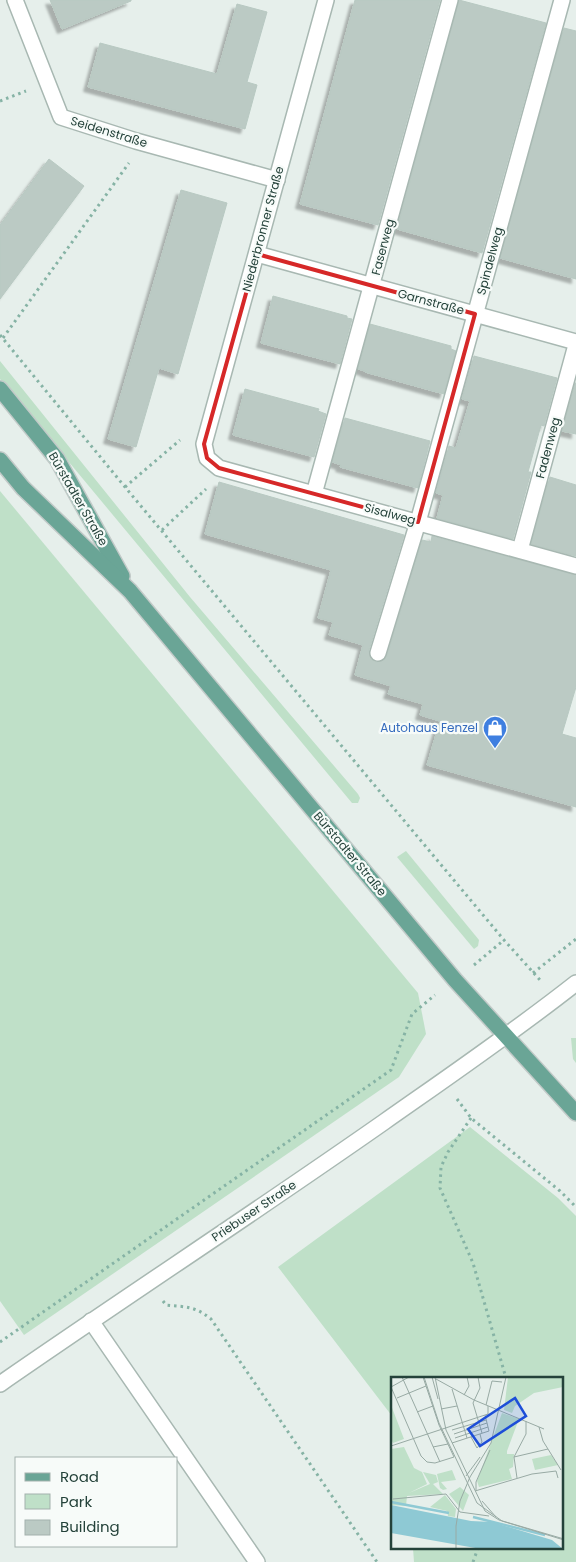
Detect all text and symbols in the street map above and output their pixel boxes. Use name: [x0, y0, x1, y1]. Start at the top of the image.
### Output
street label: Seidenstraße: [69, 112, 150, 151]
street label: Niederbronner Straße: [238, 164, 287, 293]
street label: Faserweg: [367, 217, 398, 277]
street label: Spindelweg: [472, 225, 507, 297]
street label: Garnstraße: [396, 284, 466, 319]
street label: Fadenweg: [531, 415, 564, 480]
street label: Bürstadter Straße: [45, 449, 112, 549]
street label: Sisalweg: [362, 498, 418, 529]
shop icon: Autohaus Fenzel: [482, 715, 508, 749]
place label: Autohaus Fenzel: [380, 719, 478, 736]
street label: Bürstadter Straße: [310, 808, 391, 900]
street label: Priebuser Straße: [208, 1176, 299, 1245]
inset map: [391, 1377, 564, 1550]
legend: [15, 1457, 178, 1547]
text: Road: [60, 1466, 99, 1487]
text: Park: [60, 1491, 92, 1512]
text: Building: [60, 1516, 120, 1537]

